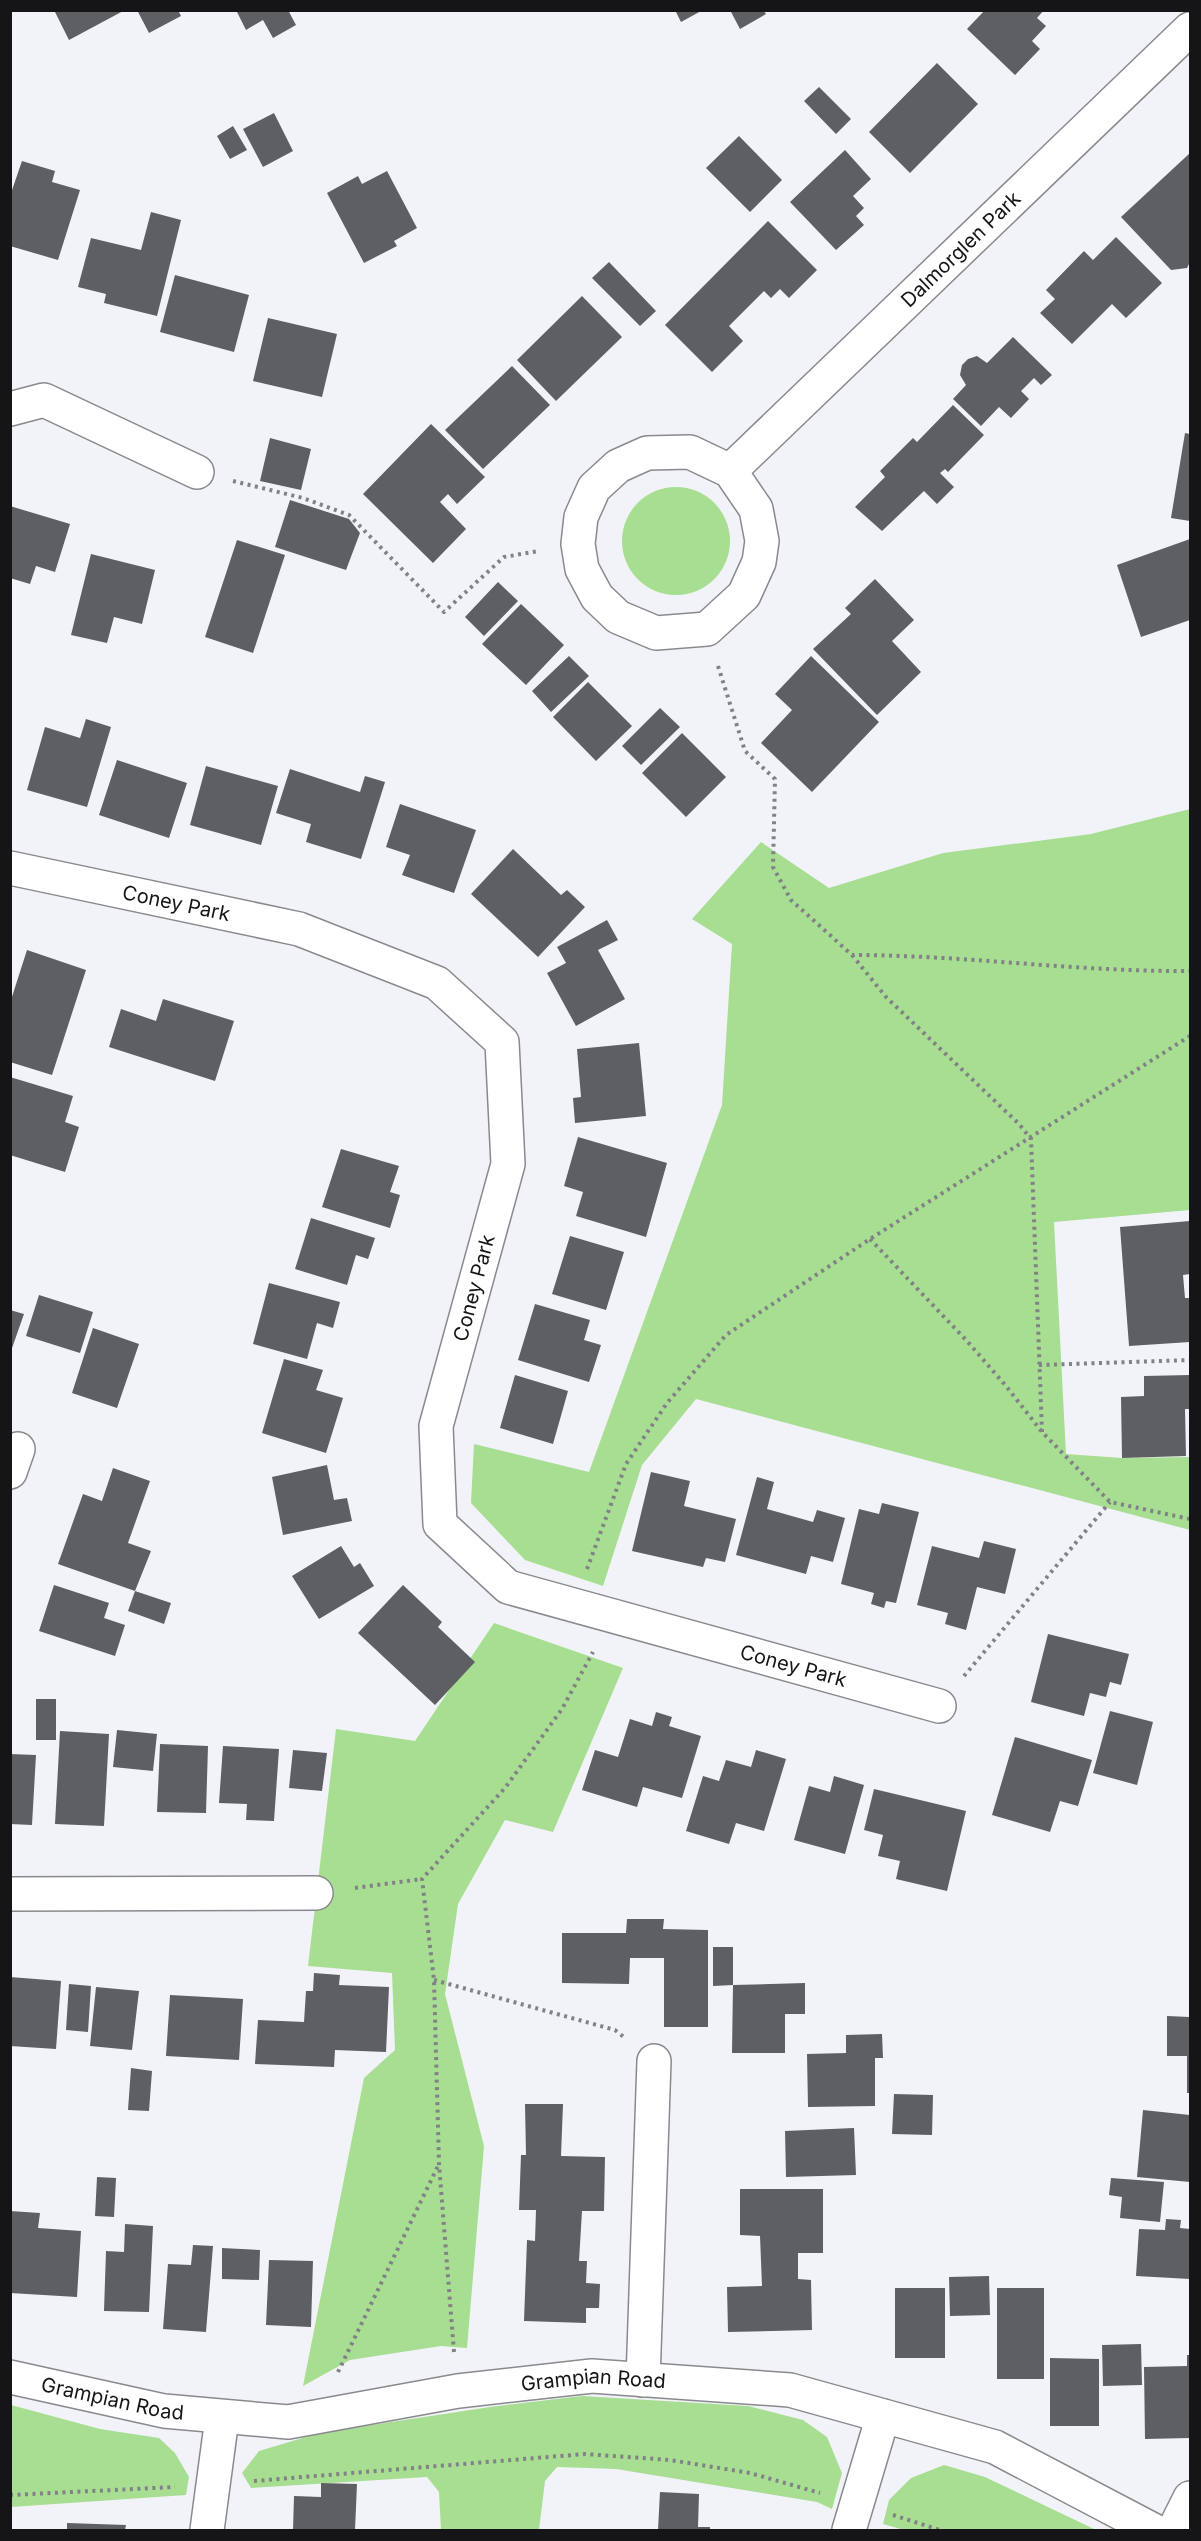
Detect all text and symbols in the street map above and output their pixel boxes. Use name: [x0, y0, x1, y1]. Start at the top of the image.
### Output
street label: Dalmorglen Park: [896, 186, 1025, 312]
street label: Coney Park: [120, 880, 232, 926]
street label: Coney Park: [448, 1232, 500, 1344]
street label: Coney Park: [737, 1640, 849, 1692]
street label: Grampian Road: [520, 2364, 666, 2396]
street label: Grampian Road: [39, 2372, 185, 2425]

